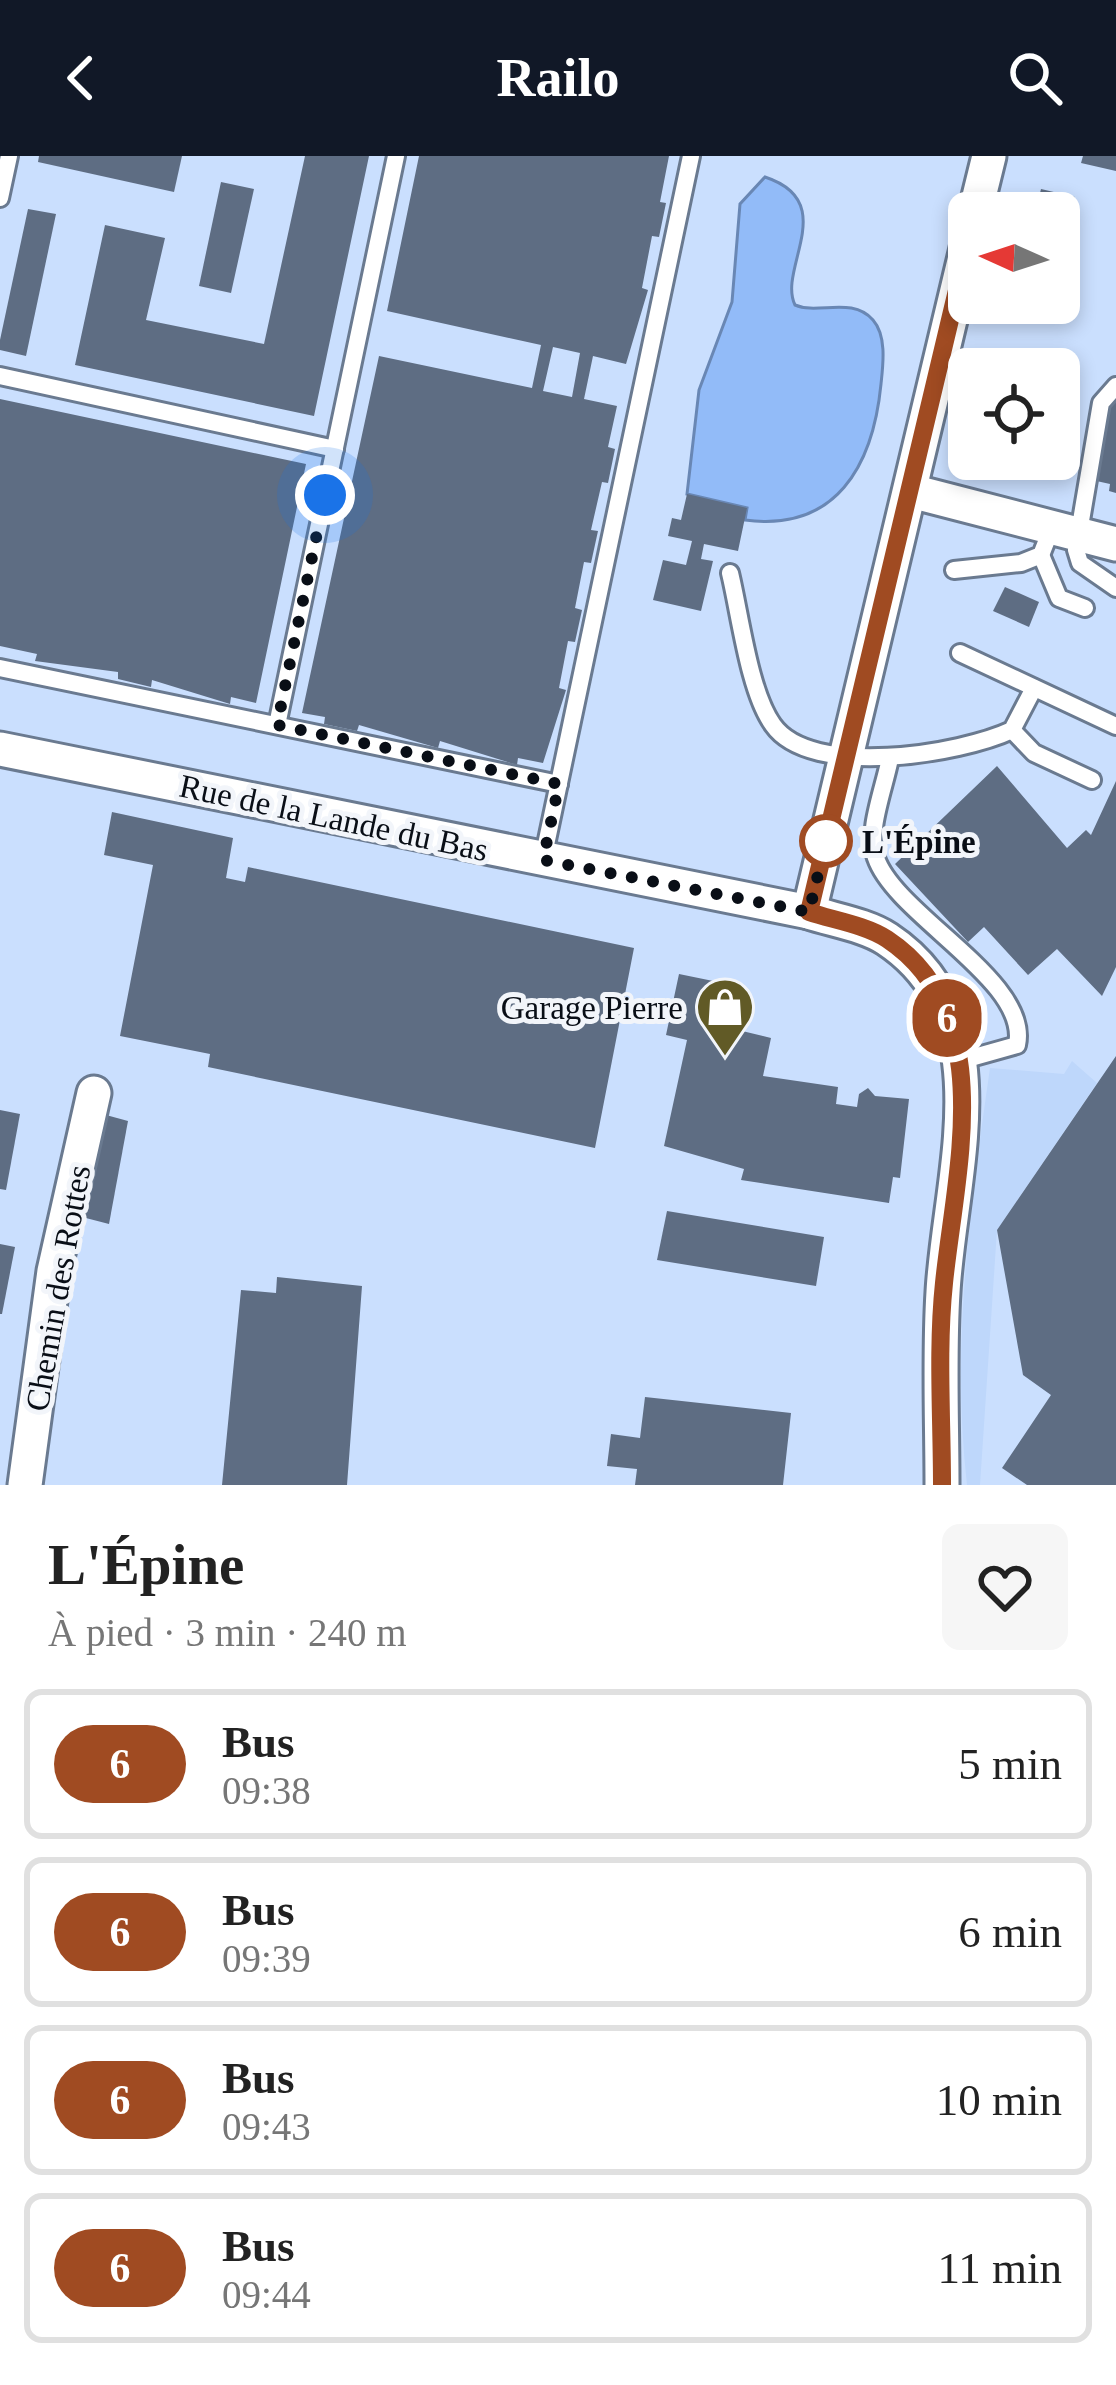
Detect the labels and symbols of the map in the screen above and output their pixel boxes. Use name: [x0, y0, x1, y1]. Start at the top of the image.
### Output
north arrow: [948, 192, 1080, 324]
your location: [295, 465, 355, 525]
street label: Rue de la Lande du Bas: [176, 768, 491, 868]
marker: L'Épine: [801, 816, 851, 866]
place label: L'Épine: [862, 824, 976, 860]
shop icon: Garage Pierre: [694, 976, 756, 1058]
line badge: 6: [908, 979, 986, 1057]
place label: Garage Pierre: [501, 990, 683, 1026]
street label: Chemin des Rottes: [19, 1162, 97, 1414]

